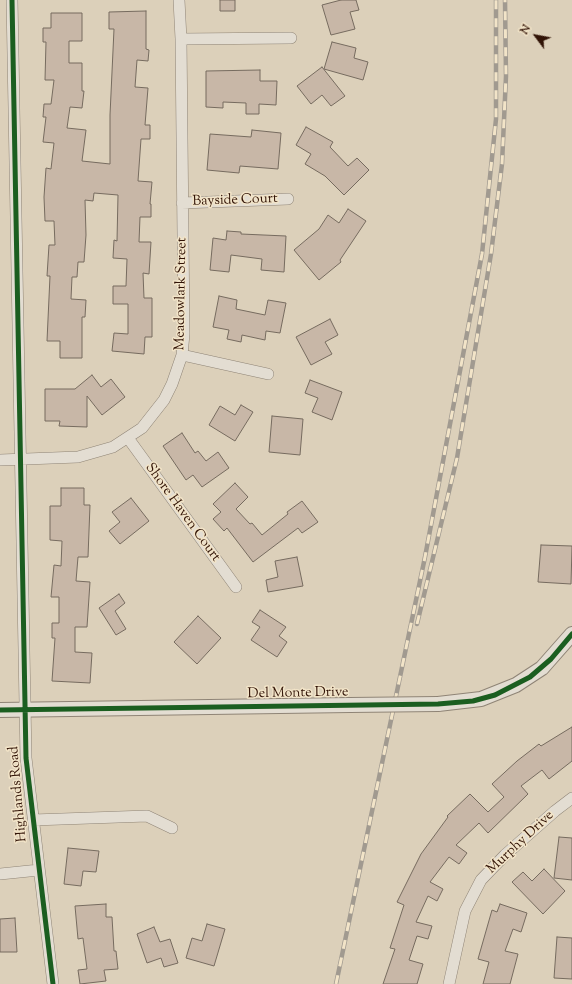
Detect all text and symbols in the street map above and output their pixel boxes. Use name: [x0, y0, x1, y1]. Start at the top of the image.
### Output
north arrow: [516, 16, 556, 56]
text: N: [517, 22, 535, 38]
street label: Bayside Court: [192, 191, 278, 211]
street label: Meadowlark Street: [173, 237, 191, 351]
street label: Shore Haven Court: [141, 461, 223, 565]
street label: Del Monte Drive: [247, 685, 349, 703]
street label: Highlands Road: [6, 745, 32, 843]
street label: Murphy Drive: [484, 808, 558, 878]

